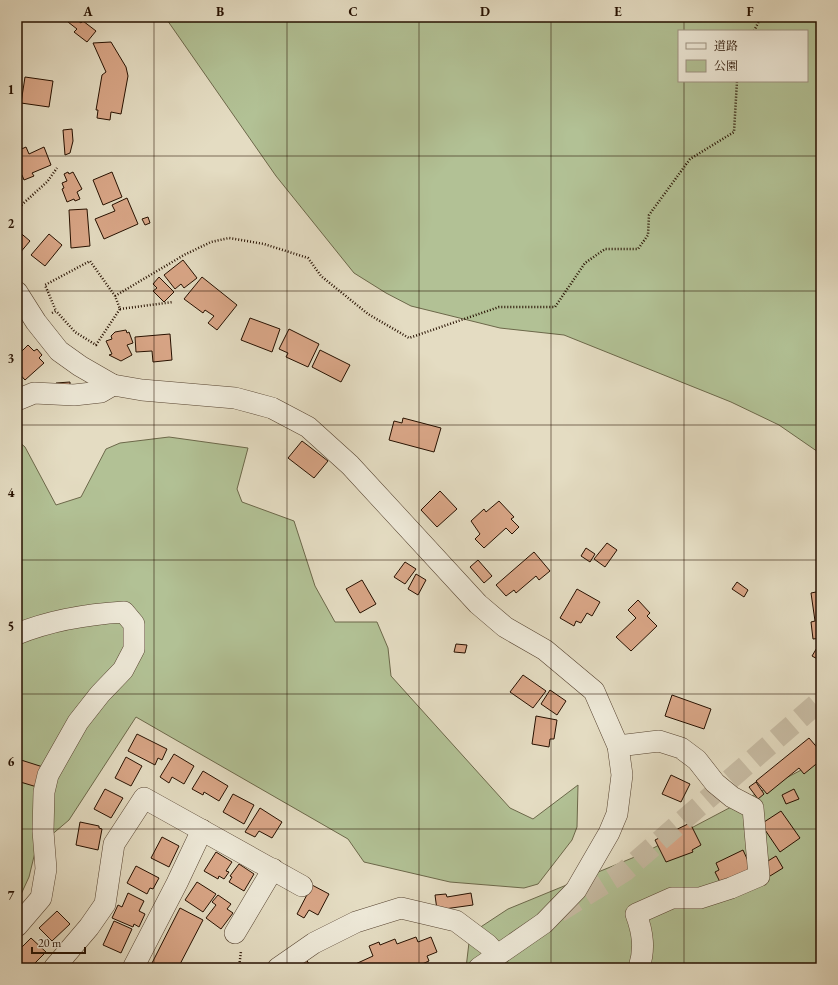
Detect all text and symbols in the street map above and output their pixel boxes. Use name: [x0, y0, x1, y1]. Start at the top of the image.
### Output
text: A: [82, 3, 93, 20]
text: B: [216, 3, 224, 20]
text: C: [348, 3, 358, 20]
text: D: [480, 3, 490, 20]
text: E: [614, 3, 622, 20]
text: F: [746, 3, 754, 20]
legend: [678, 30, 808, 82]
text: 道路: [714, 38, 738, 54]
text: 公園: [714, 58, 738, 74]
text: 1: [8, 81, 15, 98]
text: 2: [8, 215, 15, 232]
text: 3: [8, 350, 15, 367]
text: 4: [8, 484, 15, 501]
text: 5: [8, 618, 14, 635]
text: 6: [8, 753, 15, 770]
text: 7: [8, 887, 15, 904]
scale bar: [32, 929, 85, 955]
text: 20 m: [38, 935, 62, 951]

